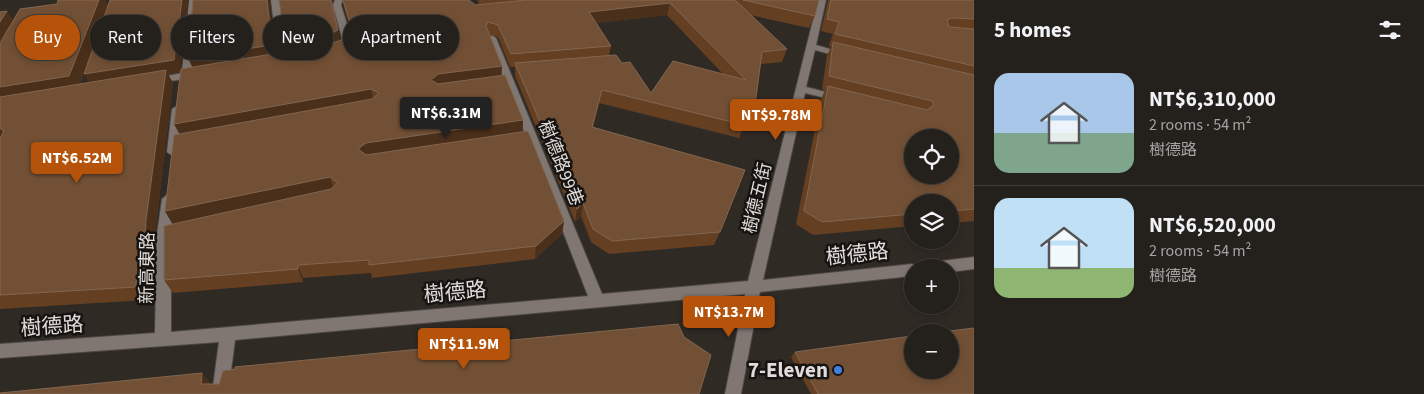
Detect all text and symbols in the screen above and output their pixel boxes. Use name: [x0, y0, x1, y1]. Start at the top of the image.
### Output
chip: Buy: [15, 15, 80, 60]
chip: Rent: [90, 15, 161, 60]
chip: Filters: [171, 15, 253, 60]
chip: New: [263, 15, 333, 60]
chip: Apartment: [343, 15, 459, 60]
text: 5 homes: [994, 15, 1071, 45]
icon: filters: [1376, 16, 1404, 44]
text: NT$6,310,000: [1149, 84, 1276, 114]
icon: home: [1034, 93, 1094, 153]
pin: NT$6.31M: [394, 96, 498, 139]
pin: NT$9.78M: [724, 98, 828, 141]
text: NT$6.31M: [411, 102, 481, 124]
text: NT$9.78M: [741, 104, 811, 126]
text: 2 rooms · 54 m²: [1149, 114, 1251, 136]
street label: 樹德路99巷: [532, 117, 589, 210]
map controls: [904, 129, 959, 379]
button: locate: [904, 129, 959, 184]
text: 樹德路: [1149, 139, 1197, 161]
pin: NT$6.52M: [25, 142, 129, 184]
text: NT$6.52M: [42, 147, 112, 169]
street label: 樹德五街: [737, 160, 778, 236]
button: layers: [904, 194, 959, 249]
text: NT$6,520,000: [1149, 210, 1276, 240]
icon: home: [1034, 218, 1094, 278]
street label: 新高東路: [134, 232, 161, 304]
street label: 樹德路: [824, 236, 890, 272]
text: 2 rooms · 54 m²: [1149, 240, 1251, 262]
button: +: [904, 259, 959, 314]
text: 樹德路: [1149, 265, 1197, 287]
street label: 樹德路: [422, 274, 488, 310]
pin: NT$13.7M: [677, 296, 781, 338]
text: NT$13.7M: [694, 301, 764, 323]
street label: 樹德路: [20, 309, 84, 343]
button: −: [904, 324, 959, 379]
pin: NT$11.9M: [412, 328, 516, 370]
text: NT$11.9M: [429, 333, 499, 355]
place label: 7-Eleven: [748, 355, 828, 385]
marker: 7-Eleven: [832, 364, 844, 376]

